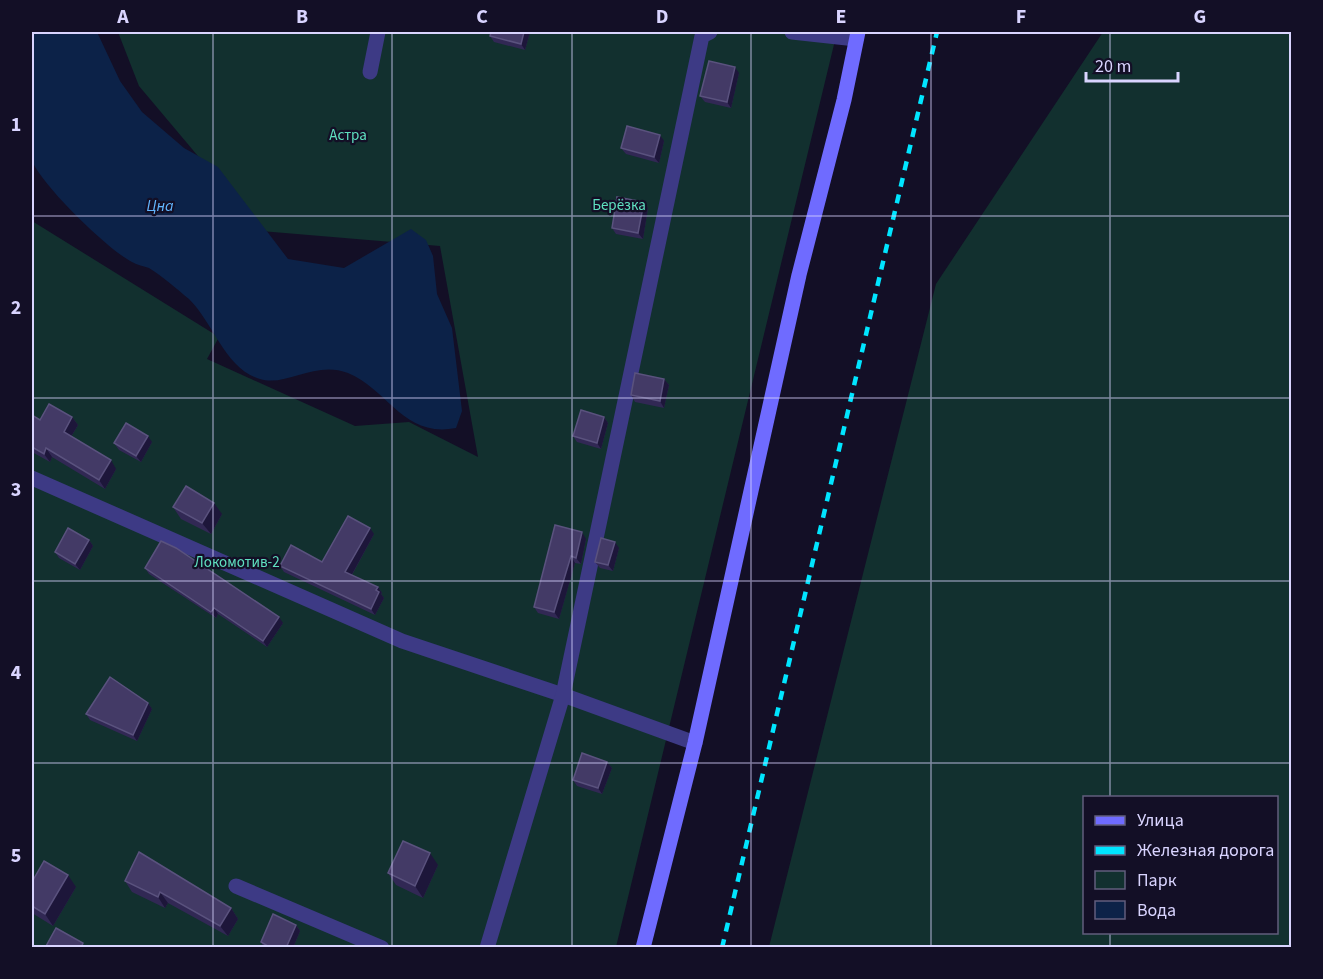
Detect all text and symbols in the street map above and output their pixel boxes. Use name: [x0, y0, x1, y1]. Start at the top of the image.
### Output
text: A: [116, 3, 129, 31]
text: B: [296, 3, 308, 31]
text: C: [476, 3, 488, 31]
text: D: [656, 3, 668, 31]
text: E: [836, 3, 846, 31]
text: F: [1016, 3, 1026, 31]
text: G: [1194, 3, 1206, 31]
scale bar: [1086, 45, 1178, 83]
text: 20 m: [1095, 54, 1131, 79]
text: 1: [11, 111, 21, 139]
park label: Астра: [329, 125, 367, 146]
water label: Цна: [146, 195, 174, 217]
park label: Берёзка: [592, 195, 646, 216]
text: 2: [11, 294, 21, 322]
text: 3: [11, 476, 21, 504]
park label: Локомотив-2: [194, 552, 280, 573]
text: 4: [11, 659, 22, 687]
legend: [1083, 796, 1278, 934]
text: Улица: [1137, 808, 1184, 833]
text: Железная дорога: [1137, 838, 1274, 863]
text: 5: [11, 842, 21, 870]
text: Парк: [1137, 868, 1177, 893]
text: Вода: [1137, 898, 1176, 923]

